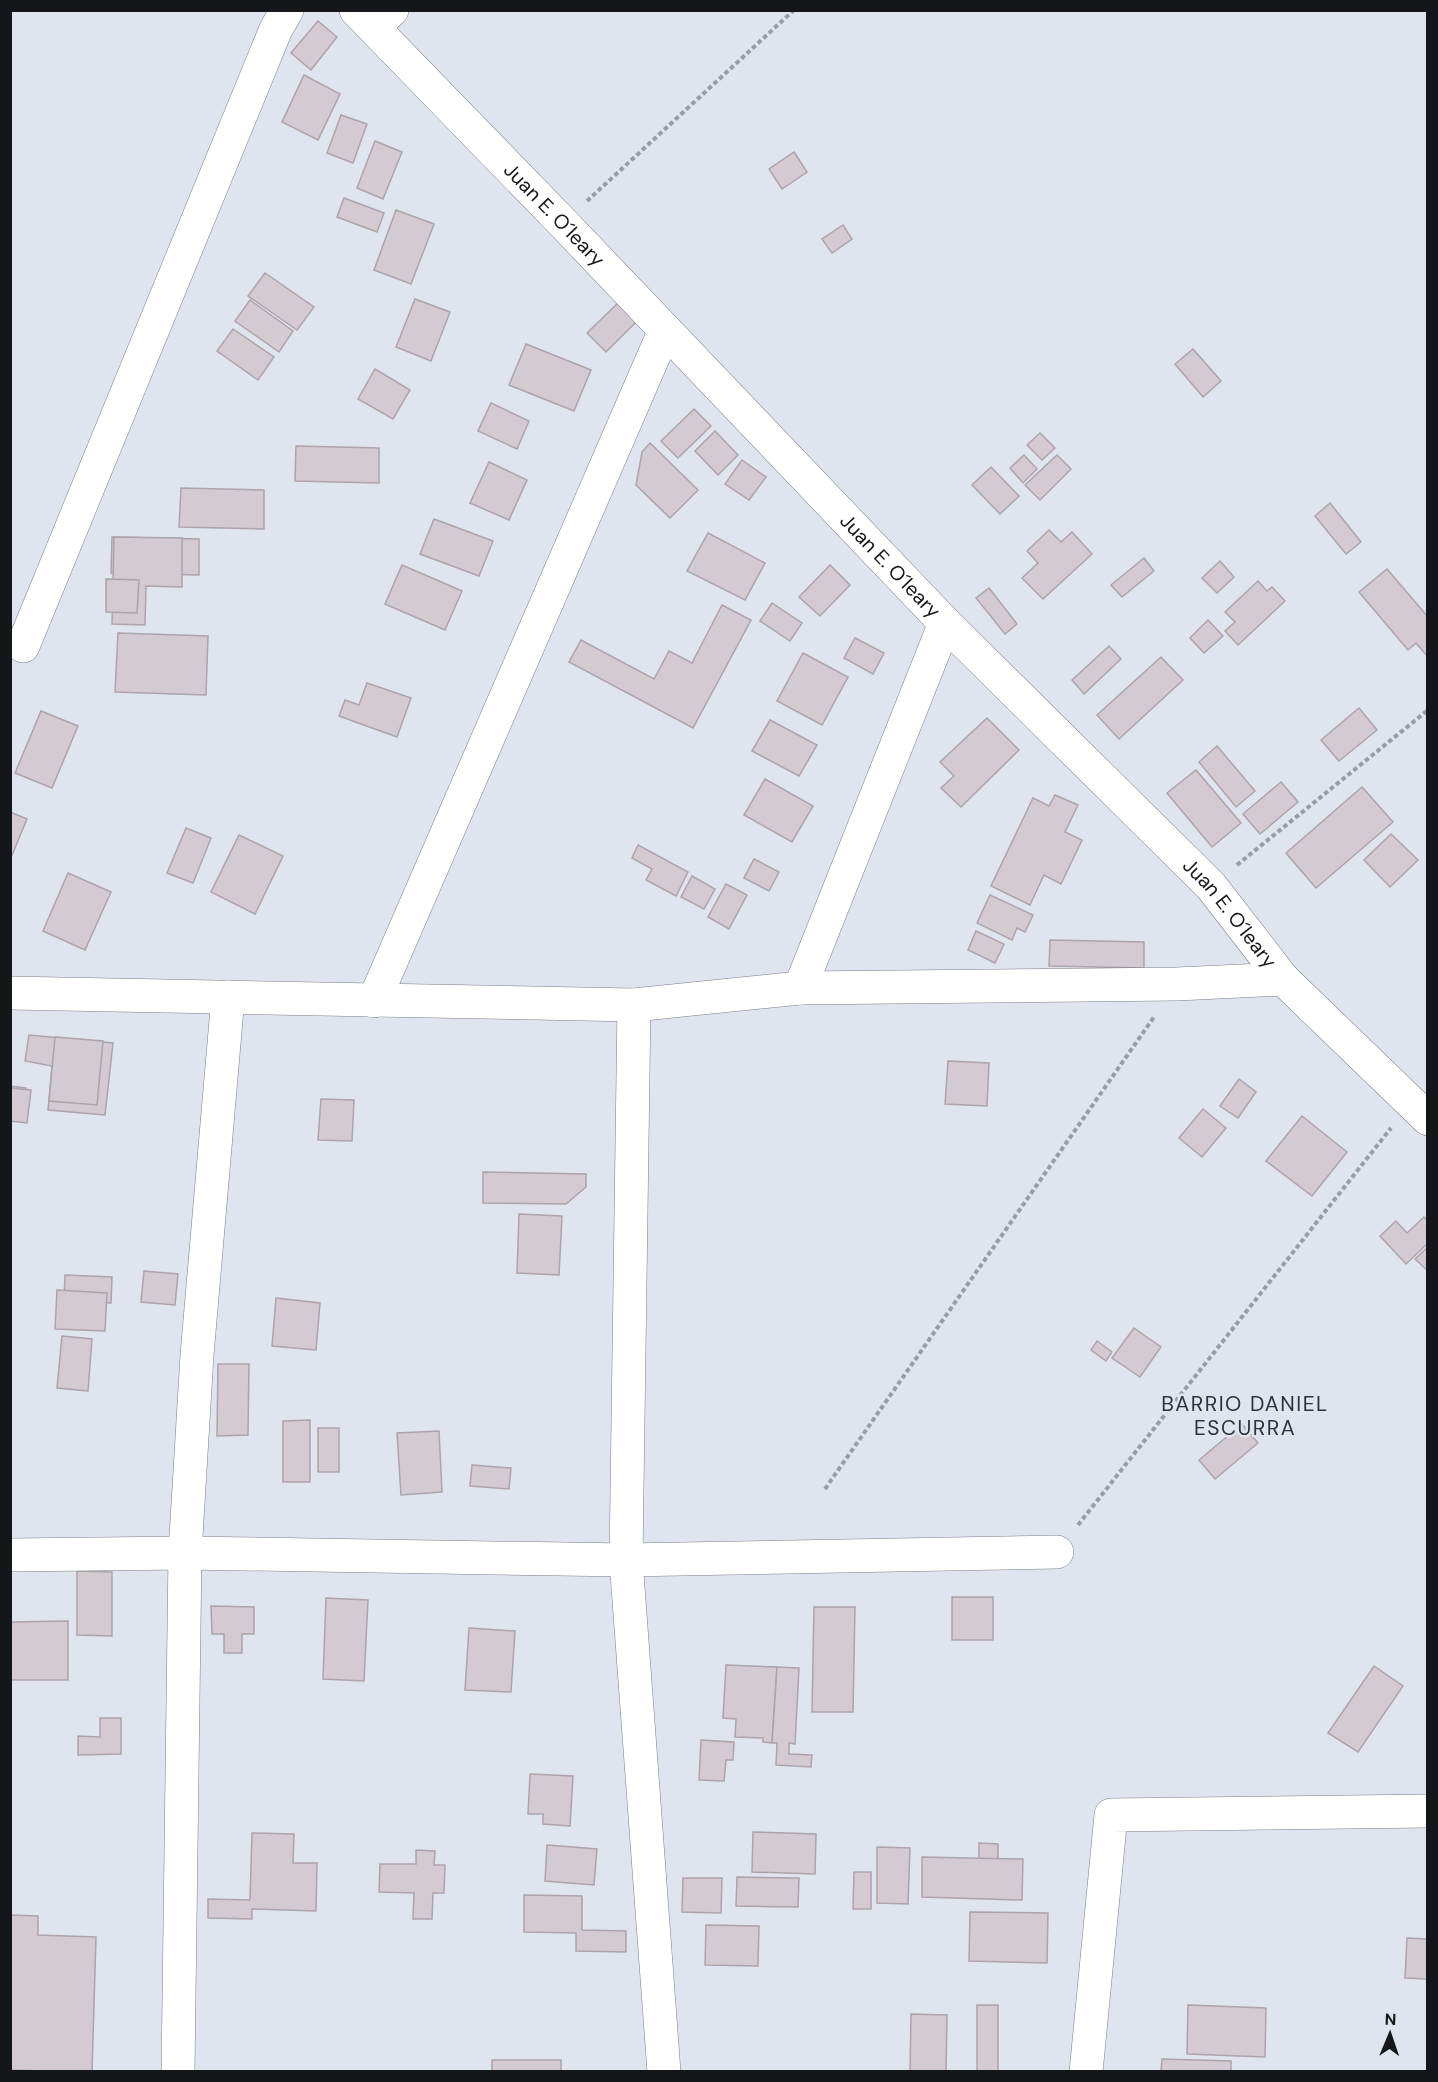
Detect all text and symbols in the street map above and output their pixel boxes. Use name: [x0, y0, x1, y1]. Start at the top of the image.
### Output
street label: Juan E. O´leary: [498, 157, 611, 272]
street label: Juan E. O´leary: [834, 508, 946, 624]
street label: Juan E. O´leary: [1177, 852, 1283, 973]
district label: BARRIO DANIEL ESCURRA: [1161, 1390, 1329, 1442]
north arrow: [1360, 2004, 1420, 2064]
text: N: [1384, 2009, 1397, 2030]

